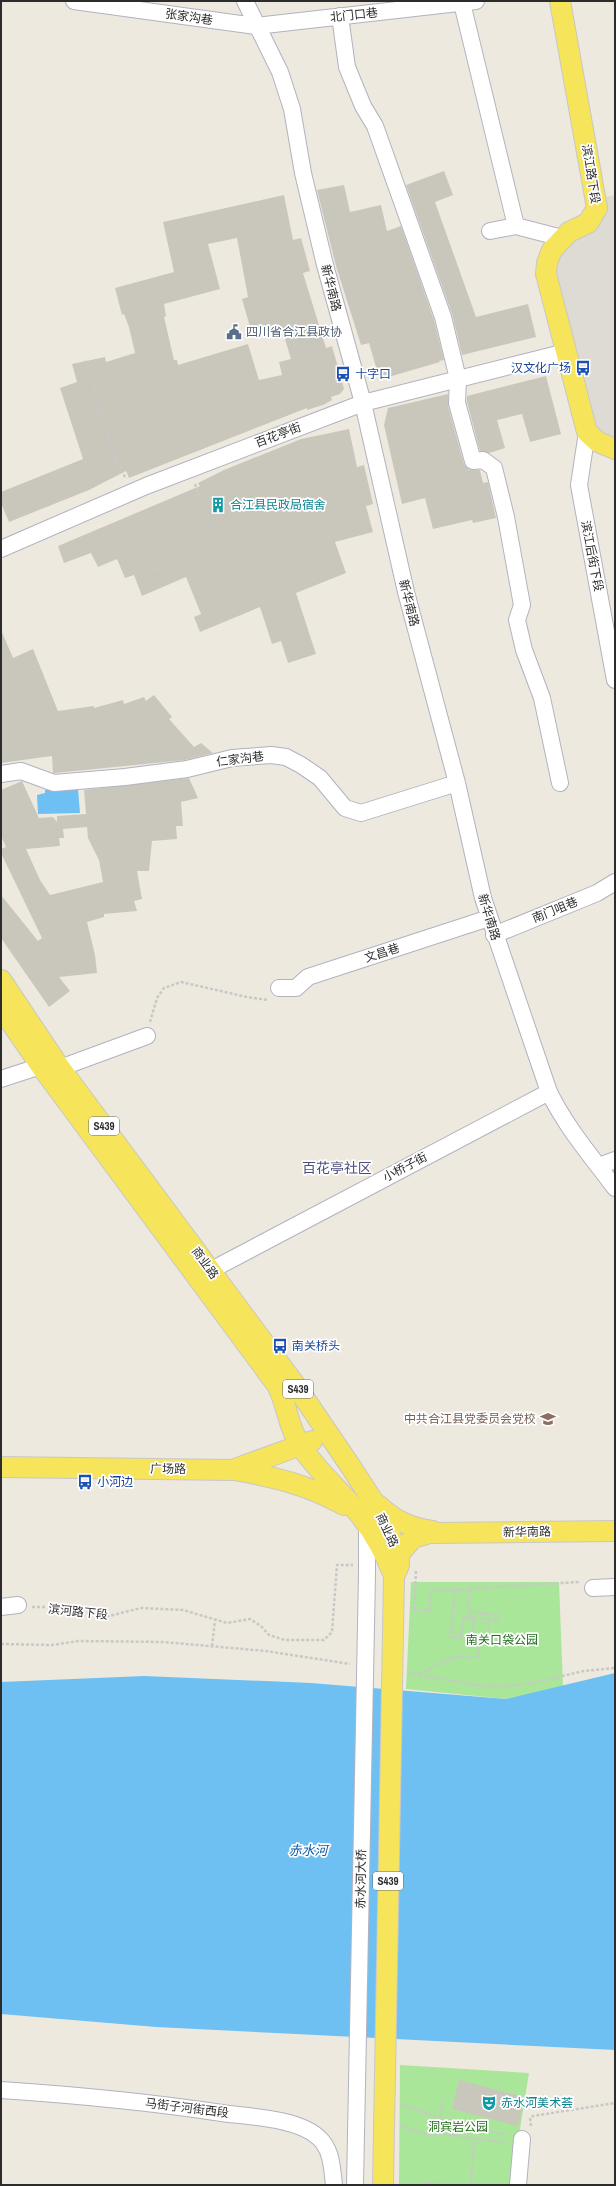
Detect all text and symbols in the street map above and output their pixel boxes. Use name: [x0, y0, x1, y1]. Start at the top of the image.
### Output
street label: 北门口巷: [329, 5, 379, 25]
street label: 张家沟巷: [164, 6, 214, 28]
street label: 滨江路下段: [578, 143, 604, 205]
street label: 新华南路: [317, 263, 345, 313]
public building icon: 四川省合江县政协: [225, 323, 243, 341]
place label: 四川省合江县政协: [246, 324, 342, 340]
bus stop icon: 汉文化广场: [574, 359, 592, 377]
place label: 汉文化广场: [511, 360, 571, 376]
bus stop icon: 十字口: [334, 365, 352, 383]
place label: 十字口: [355, 366, 391, 382]
street label: 百花亭街: [253, 419, 303, 451]
building icon: 合江县民政局宿舍: [209, 496, 227, 514]
place label: 合江县民政局宿舍: [230, 497, 326, 513]
street label: 滨江后街下段: [577, 519, 607, 593]
street label: 新华南路: [395, 578, 423, 628]
street label: 仁家沟巷: [215, 748, 265, 770]
street label: 新华南路: [474, 892, 504, 942]
street label: 南门咀巷: [530, 894, 580, 926]
street label: 文昌巷: [362, 940, 402, 966]
road number: S439: [89, 1117, 119, 1135]
street label: 小桥子街: [380, 1149, 430, 1185]
district label: 百花亭社区: [302, 1159, 372, 1177]
street label: 商业路: [188, 1244, 222, 1282]
bus stop icon: 南关桥头: [271, 1337, 289, 1355]
place label: 南关桥头: [292, 1338, 340, 1354]
road number: S439: [283, 1380, 313, 1398]
school or university icon: 中共合江县党委员会党校: [539, 1410, 557, 1428]
place label: 中共合江县党委员会党校: [404, 1411, 536, 1427]
street label: 广场路: [150, 1461, 186, 1477]
bus stop icon: 小河边: [76, 1473, 94, 1491]
place label: 小河边: [97, 1474, 133, 1490]
street label: 商业路: [372, 1510, 402, 1550]
street label: 新华南路: [503, 1524, 551, 1540]
street label: 滨河路下段: [47, 1601, 109, 1623]
park label: 南关口袋公园: [466, 1632, 538, 1648]
water label: 赤水河: [288, 1842, 330, 1859]
street label: 赤水河大桥: [352, 1849, 370, 1909]
road number: S439: [373, 1872, 403, 1890]
theatre icon: 赤水河美术荟: [480, 2094, 498, 2112]
street label: 马街子河街西段: [144, 2095, 230, 2121]
place label: 赤水河美术荟: [501, 2095, 573, 2111]
park label: 洞宾岩公园: [428, 2119, 488, 2135]

